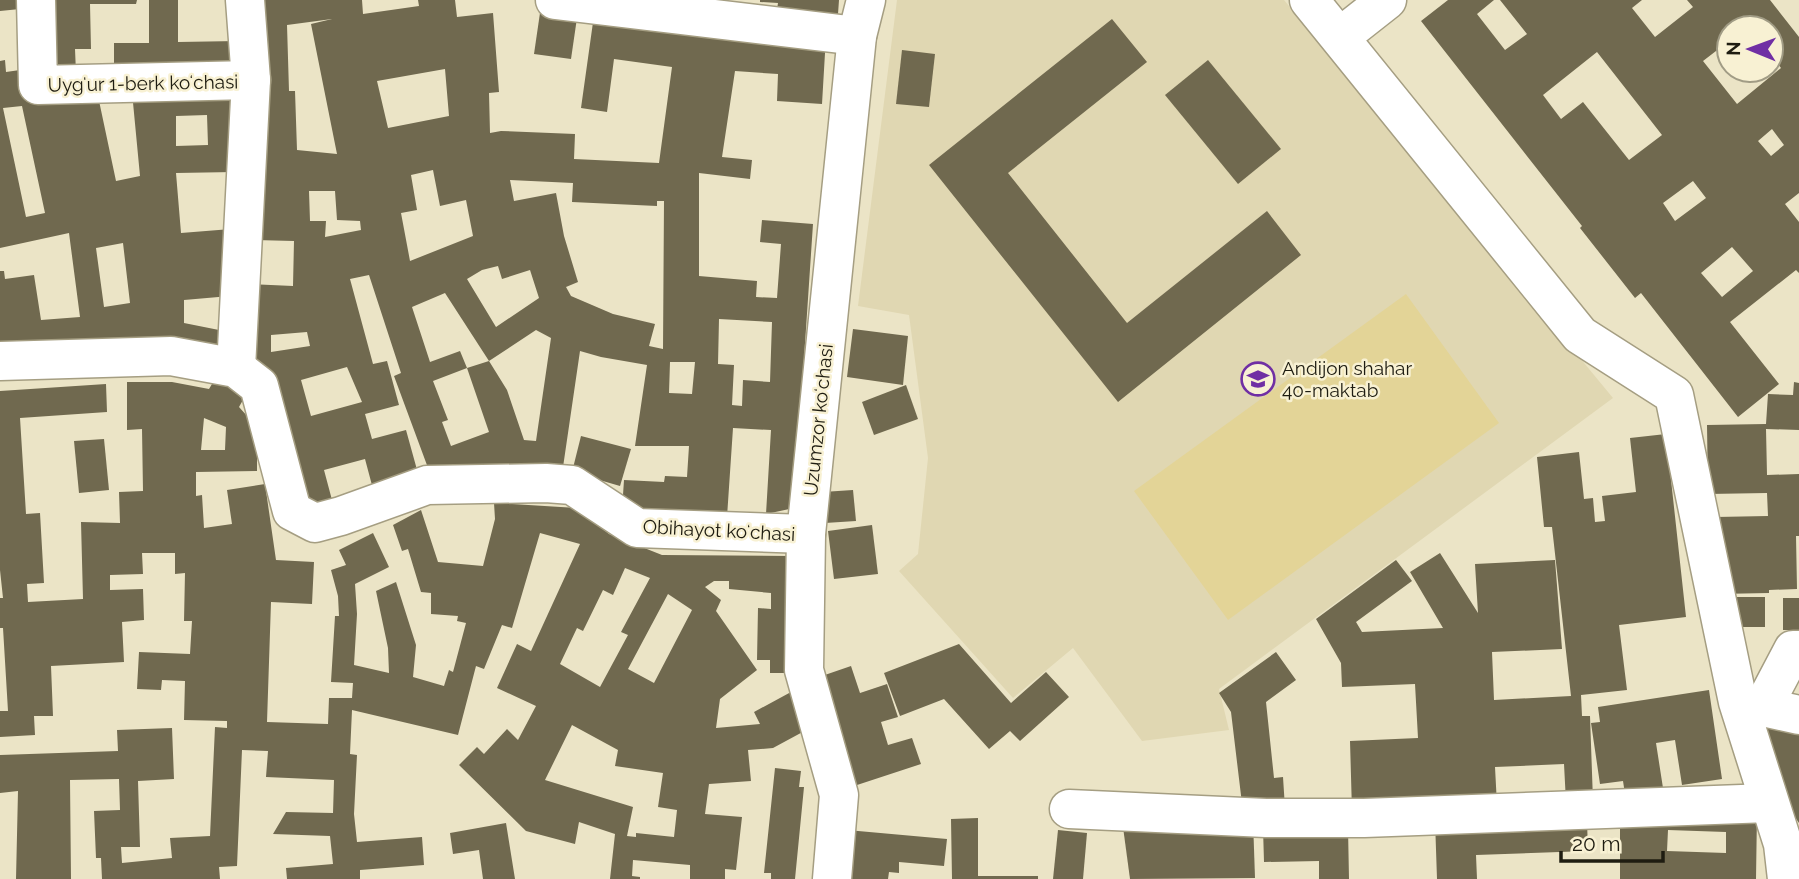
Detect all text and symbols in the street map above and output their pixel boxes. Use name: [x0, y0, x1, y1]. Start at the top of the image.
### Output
north arrow: [1715, 14, 1785, 84]
text: N: [1722, 41, 1744, 56]
street label: Uygʻur 1-berk koʻchasi: [47, 70, 239, 96]
street label: Uzumzor koʻchasi: [799, 343, 837, 497]
place label: Andijon shahar 40-maktab: [1282, 357, 1412, 401]
school or university icon: Andijon shahar 40-maktab: [1239, 360, 1277, 398]
street label: Obihayot koʻchasi: [642, 515, 796, 545]
scale bar: [1561, 820, 1662, 864]
text: 20 m: [1572, 831, 1620, 856]

